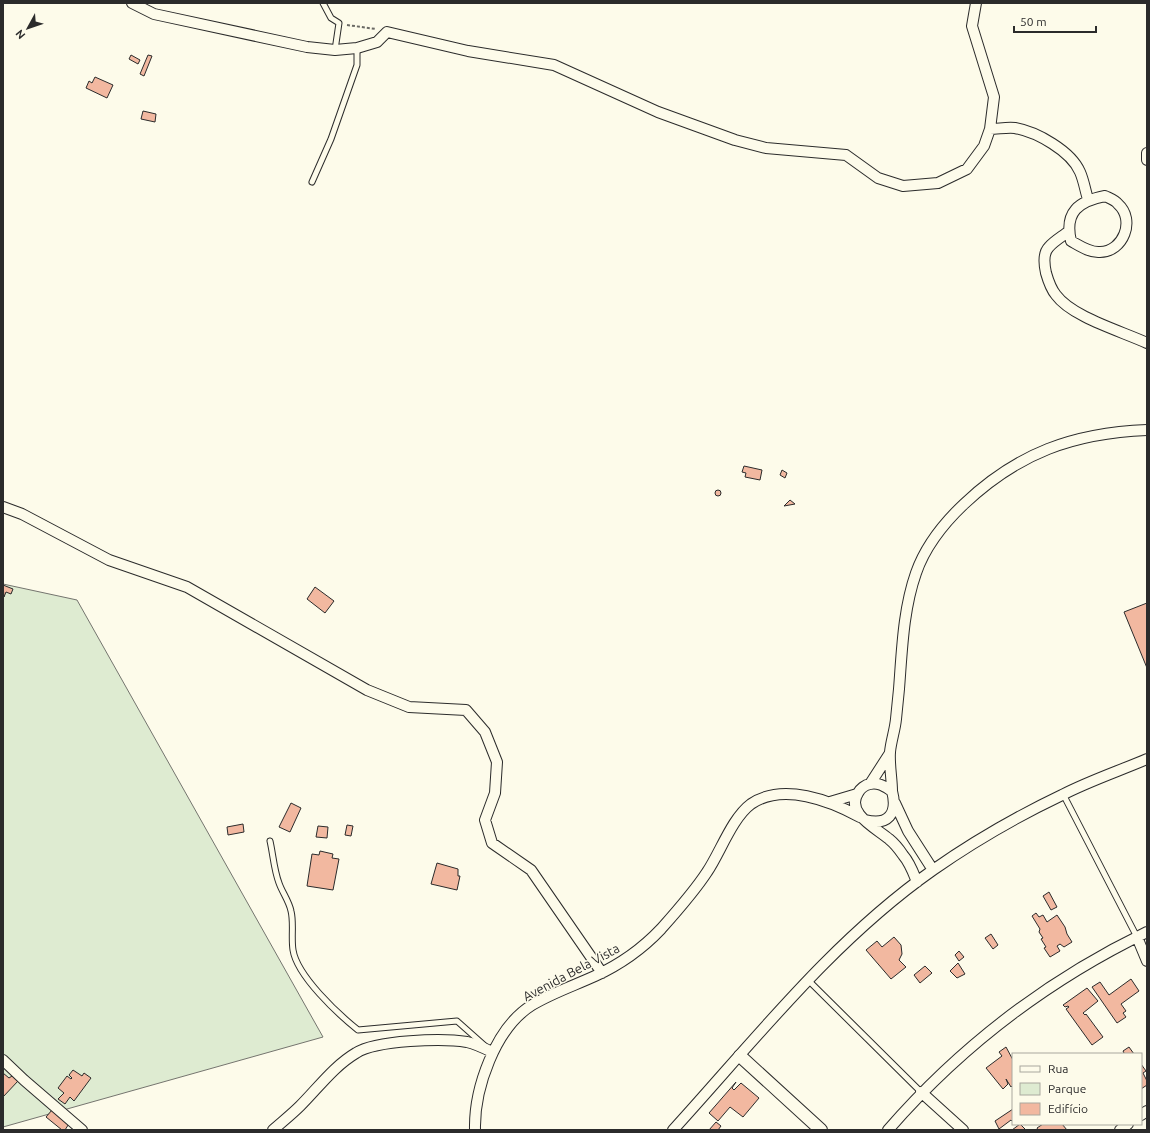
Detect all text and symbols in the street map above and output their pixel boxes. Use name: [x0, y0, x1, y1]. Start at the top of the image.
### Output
north arrow: [8, 8, 48, 48]
scale bar: [1014, 8, 1096, 34]
text: 50 m: [1020, 15, 1047, 28]
text: N: [13, 27, 28, 41]
street label: Avenida Bela Vista: [520, 941, 622, 1003]
legend: [1012, 1053, 1142, 1125]
text: Rua: [1048, 1062, 1069, 1075]
text: Parque: [1048, 1082, 1086, 1095]
text: Edifício: [1048, 1102, 1088, 1115]

